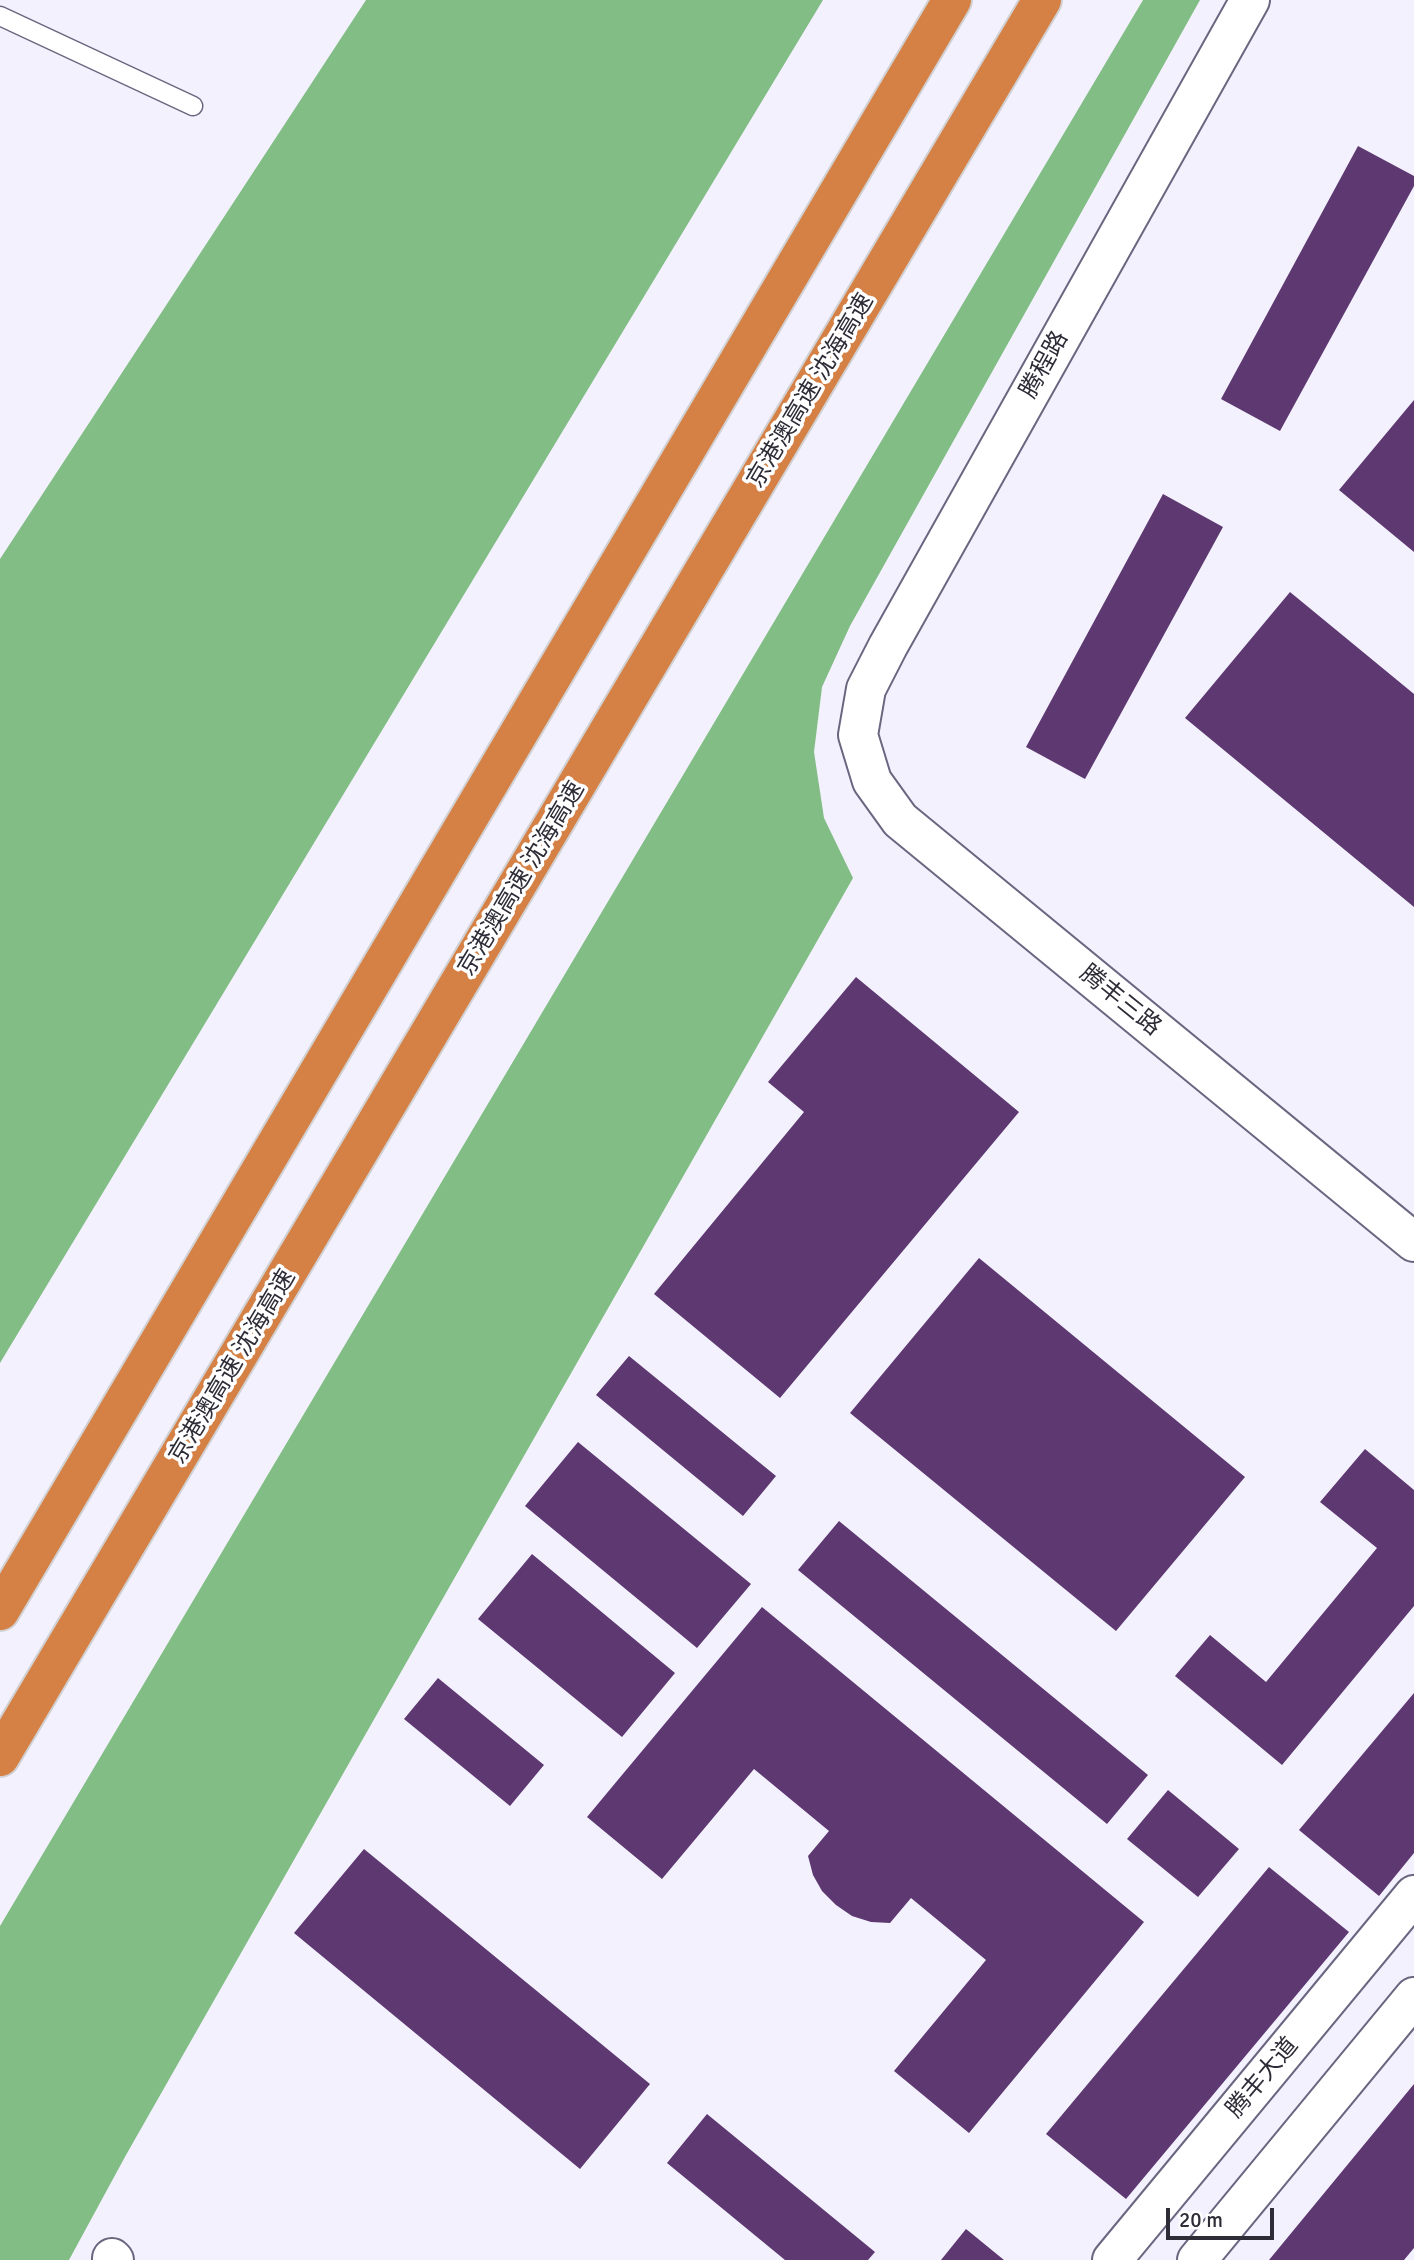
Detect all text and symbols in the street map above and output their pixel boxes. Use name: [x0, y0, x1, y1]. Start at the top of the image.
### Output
street label: 京港澳高速 沈海高速: [742, 289, 880, 493]
street label: 腾程路: [1015, 327, 1075, 403]
street label: 京港澳高速 沈海高速: [453, 777, 591, 981]
street label: 腾丰三路: [1074, 960, 1166, 1042]
street label: 京港澳高速 沈海高速: [164, 1265, 302, 1469]
street label: 腾丰大道: [1221, 2032, 1305, 2124]
scale bar: [1169, 2194, 1278, 2238]
text: 20 m: [1179, 2207, 1223, 2233]

